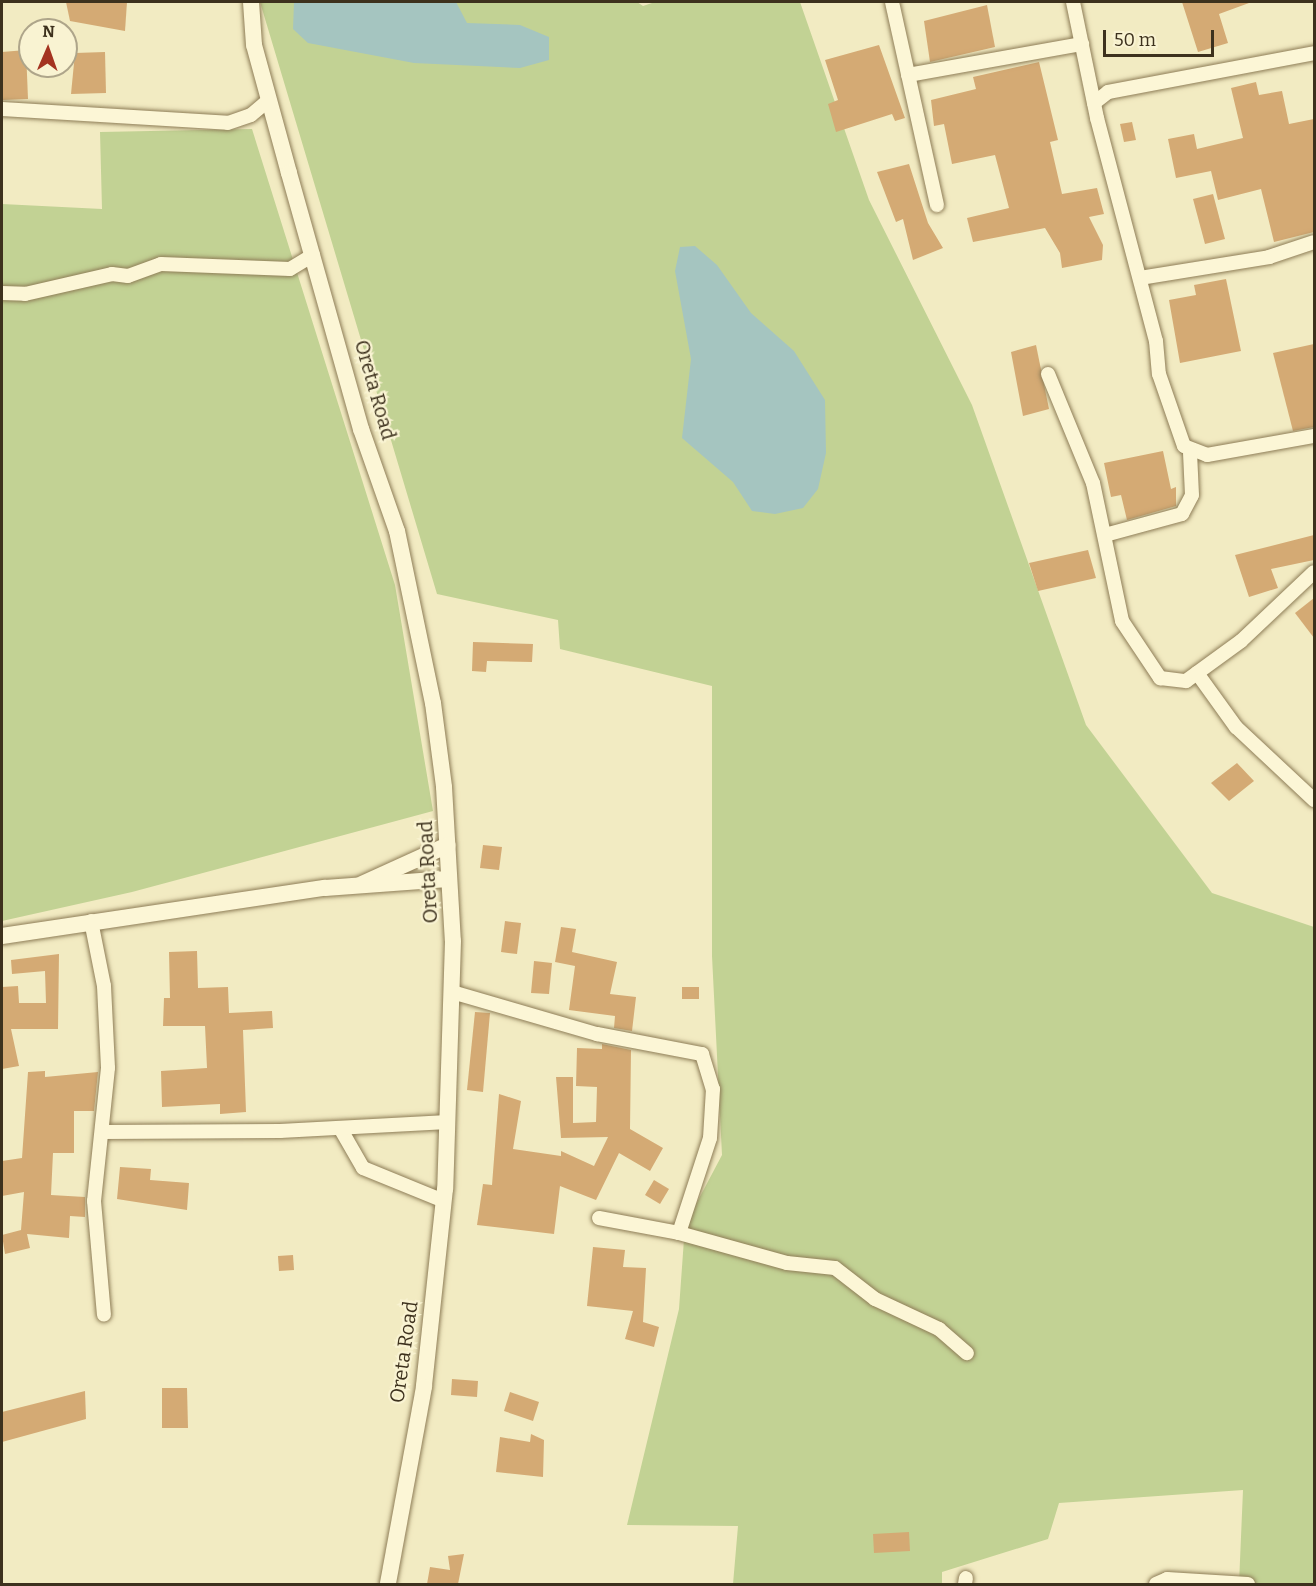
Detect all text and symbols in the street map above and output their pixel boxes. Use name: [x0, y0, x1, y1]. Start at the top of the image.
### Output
north arrow: [18, 18, 78, 78]
scale bar: [1106, 18, 1217, 56]
text: N: [42, 22, 55, 41]
text: 50 m: [1114, 29, 1156, 51]
street label: Oreta Road: [349, 337, 401, 443]
street label: Oreta Road: [413, 820, 443, 924]
street label: Oreta Road: [385, 1299, 423, 1405]

